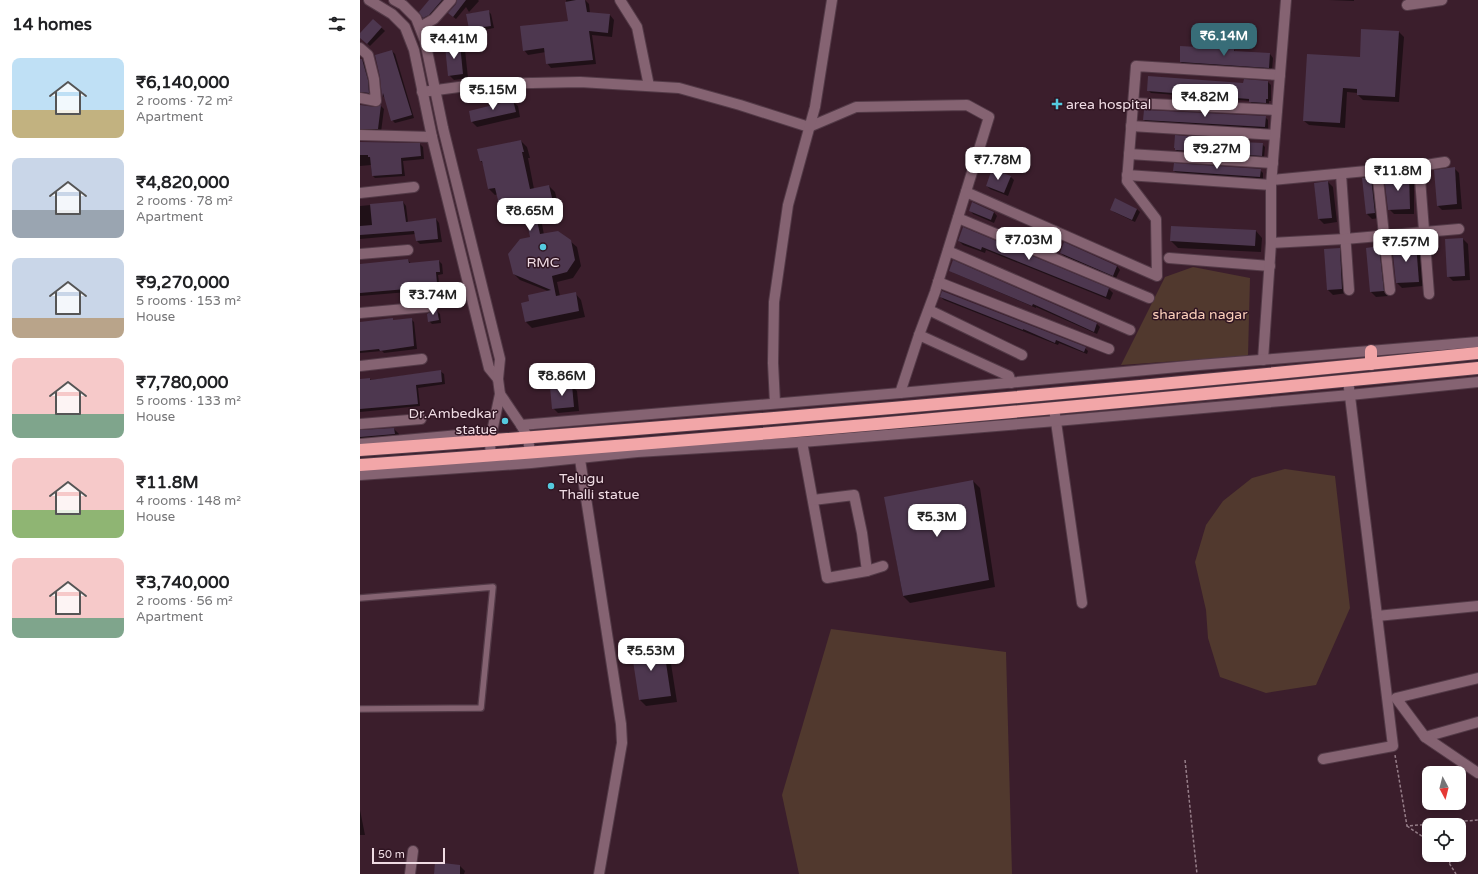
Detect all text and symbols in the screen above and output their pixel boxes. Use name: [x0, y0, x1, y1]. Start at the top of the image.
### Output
icon: filters: [326, 13, 348, 35]
text: 14 homes: [12, 14, 92, 35]
pin: ₹6.14M: [1191, 23, 1257, 57]
pin: ₹4.41M: [421, 26, 487, 60]
text: ₹6.14M: [1200, 28, 1248, 44]
text: ₹4.41M: [430, 31, 478, 47]
text: ₹6,140,000: [136, 72, 230, 93]
icon: home: [44, 74, 92, 122]
pin: ₹5.15M: [460, 77, 526, 111]
text: ₹5.15M: [469, 82, 517, 98]
pin: ₹4.82M: [1172, 84, 1238, 118]
text: ₹4.82M: [1181, 89, 1229, 105]
text: 2 rooms · 72 m²: [136, 93, 233, 109]
place label: area hospital: [1066, 96, 1151, 113]
marker: area hospital: [1051, 98, 1063, 110]
text: Apartment: [136, 109, 203, 125]
pin: ₹9.27M: [1184, 136, 1250, 170]
text: ₹9.27M: [1193, 141, 1241, 157]
pin: ₹7.78M: [965, 147, 1031, 181]
text: ₹7.78M: [974, 152, 1022, 168]
pin: ₹11.8M: [1365, 158, 1431, 192]
text: ₹11.8M: [1374, 163, 1422, 179]
text: ₹4,820,000: [136, 172, 229, 193]
icon: home: [44, 174, 92, 222]
text: 2 rooms · 78 m²: [136, 193, 233, 209]
pin: ₹8.65M: [497, 198, 563, 232]
text: ₹8.65M: [506, 203, 554, 219]
text: Apartment: [136, 209, 203, 225]
pin: ₹7.03M: [996, 227, 1062, 261]
pin: ₹7.57M: [1373, 229, 1439, 263]
text: ₹7.03M: [1005, 232, 1053, 248]
text: ₹7.57M: [1382, 234, 1430, 250]
marker: RMC: [538, 242, 548, 252]
place label: RMC: [526, 254, 560, 271]
text: ₹9,270,000: [136, 272, 230, 293]
icon: home: [44, 274, 92, 322]
pin: ₹3.74M: [400, 282, 466, 316]
text: ₹3.74M: [409, 287, 457, 303]
text: 5 rooms · 153 m²: [136, 293, 241, 309]
park label: sharada nagar: [1152, 306, 1248, 323]
text: House: [136, 309, 175, 325]
pin: ₹8.86M: [529, 363, 595, 397]
text: ₹8.86M: [538, 368, 586, 384]
text: ₹7,780,000: [136, 372, 229, 393]
icon: home: [44, 374, 92, 422]
text: 5 rooms · 133 m²: [136, 393, 241, 409]
place label: Dr.Ambedkar statue: [409, 405, 498, 438]
text: House: [136, 409, 175, 425]
marker: Dr.Ambedkar statue: [500, 416, 510, 426]
place label: Telugu Thalli statue: [559, 470, 640, 503]
text: ₹11.8M: [136, 472, 199, 493]
icon: home: [44, 474, 92, 522]
marker: Telugu Thalli statue: [546, 481, 556, 491]
text: 4 rooms · 148 m²: [136, 493, 241, 509]
pin: ₹5.3M: [909, 504, 965, 538]
text: House: [136, 509, 175, 525]
text: ₹5.3M: [917, 509, 957, 525]
text: ₹3,740,000: [136, 572, 229, 593]
icon: home: [44, 574, 92, 622]
text: 2 rooms · 56 m²: [136, 593, 233, 609]
text: Apartment: [136, 609, 203, 625]
pin: ₹5.53M: [618, 638, 684, 672]
text: ₹5.53M: [627, 643, 675, 659]
north arrow: [1422, 766, 1466, 810]
map controls: [1422, 766, 1466, 862]
button: locate: [1422, 818, 1466, 862]
scale bar: [372, 846, 445, 865]
text: 50 m: [378, 848, 405, 861]

